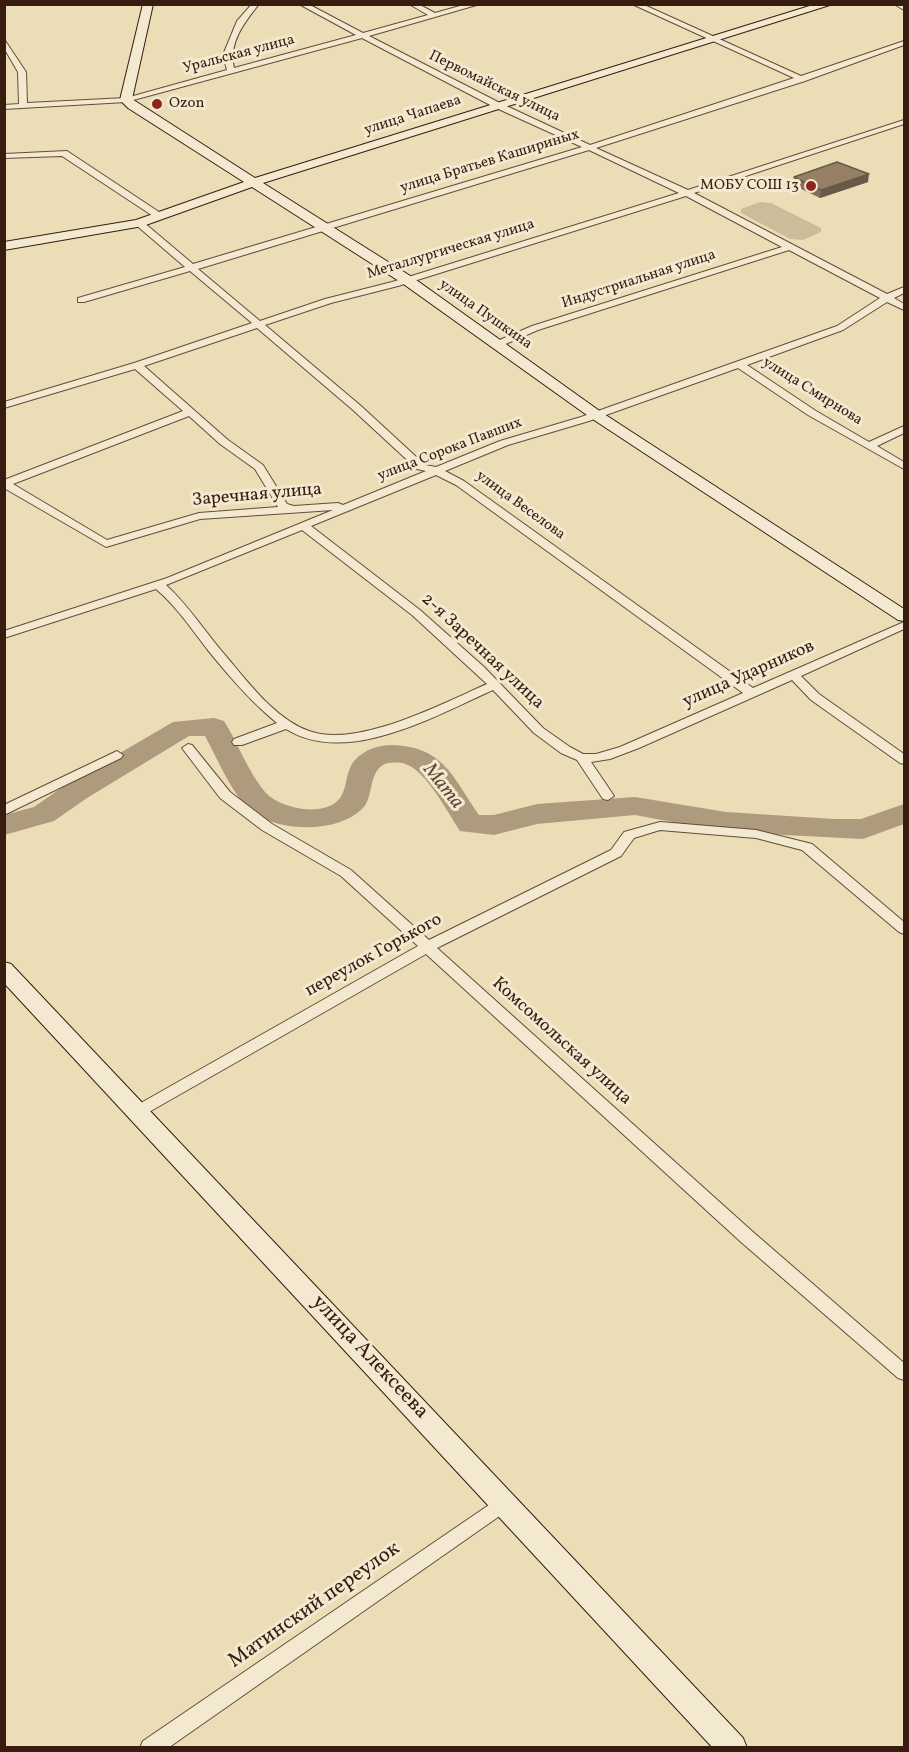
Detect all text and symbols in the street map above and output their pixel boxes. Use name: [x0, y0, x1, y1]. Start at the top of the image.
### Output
street label: Уральская улица: [181, 31, 297, 79]
street label: Первомайская улица: [425, 47, 563, 127]
street label: улица Чапаева: [362, 92, 464, 140]
place label: Ozon: [169, 95, 204, 113]
marker: Ozon: [150, 97, 164, 111]
street label: улица Братьев Кашириных: [398, 126, 582, 198]
place label: МОБУ СОШ 13: [700, 177, 799, 195]
marker: МОБУ СОШ 13: [804, 179, 818, 193]
street label: Металлургическая улица: [365, 216, 537, 284]
street label: Индустриальная улица: [560, 247, 718, 313]
street label: улица Пушкина: [435, 276, 535, 354]
street label: улица Смирнова: [759, 354, 865, 430]
street label: улица Сорока Павших: [375, 414, 525, 486]
street label: улица Веселова: [472, 467, 568, 545]
street label: Заречная улица: [191, 480, 323, 512]
street label: 2-я Заречная улица: [416, 589, 548, 715]
street label: улица Ударников: [680, 636, 818, 714]
water label: Мата: [416, 759, 468, 815]
street label: переулок Горького: [302, 909, 446, 1003]
street label: Комсомольская улица: [487, 974, 635, 1110]
street label: улица Алексеева: [305, 1291, 433, 1425]
street label: Матинский переулок: [224, 1537, 406, 1675]

